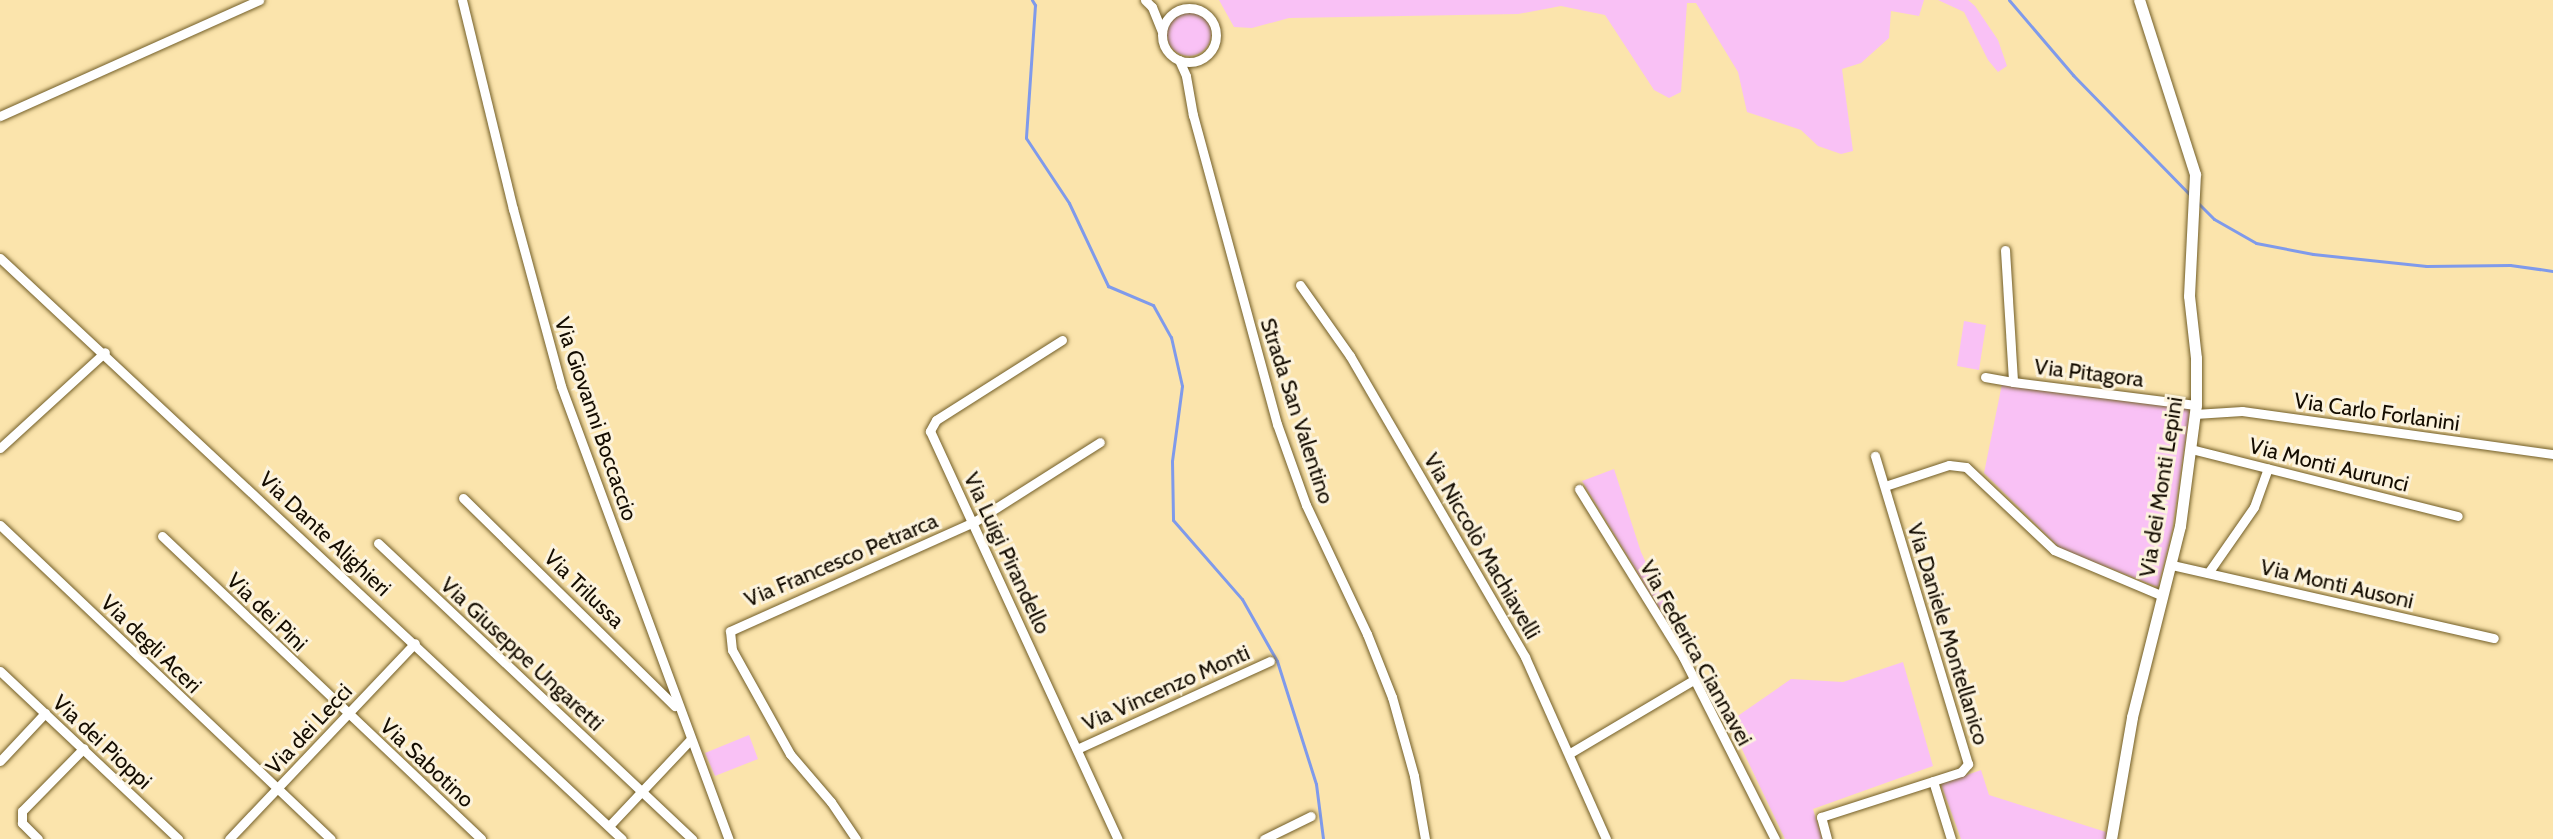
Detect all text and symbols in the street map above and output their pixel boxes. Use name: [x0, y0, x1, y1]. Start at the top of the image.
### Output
street label: Via Giovanni Boccaccio: [549, 314, 643, 524]
street label: Strada San Valentino: [1255, 315, 1339, 507]
street label: Via Pitagora: [2033, 353, 2145, 393]
street label: Via Carlo Forlanini: [2292, 387, 2462, 437]
street label: Via dei Monti Lepini: [2134, 395, 2188, 579]
street label: Via Monti Aurunci: [2246, 432, 2412, 498]
street label: Via Niccolò Machiavelli: [1418, 448, 1546, 644]
street label: Via Dante Alighieri: [254, 466, 396, 602]
street label: Via Luigi Pirandello: [958, 468, 1056, 638]
street label: Via Francesco Petrarca: [740, 507, 942, 613]
street label: Via Daniele Montellanico: [1902, 520, 1994, 748]
street label: Via Trilussa: [538, 544, 630, 634]
street label: Via Monti Ausoni: [2258, 554, 2416, 614]
street label: Via Federica Ciannavei: [1634, 556, 1758, 750]
street label: Via dei Pini: [221, 567, 313, 657]
street label: Via Giuseppe Ungaretti: [435, 572, 609, 736]
street label: Via degli Aceri: [95, 589, 207, 699]
street label: Via Vincenzo Monti: [1078, 639, 1254, 737]
street label: Via dei Lecci: [260, 678, 358, 780]
street label: Via dei Pioppi: [47, 689, 157, 795]
street label: Via Sabotino: [375, 713, 479, 813]

